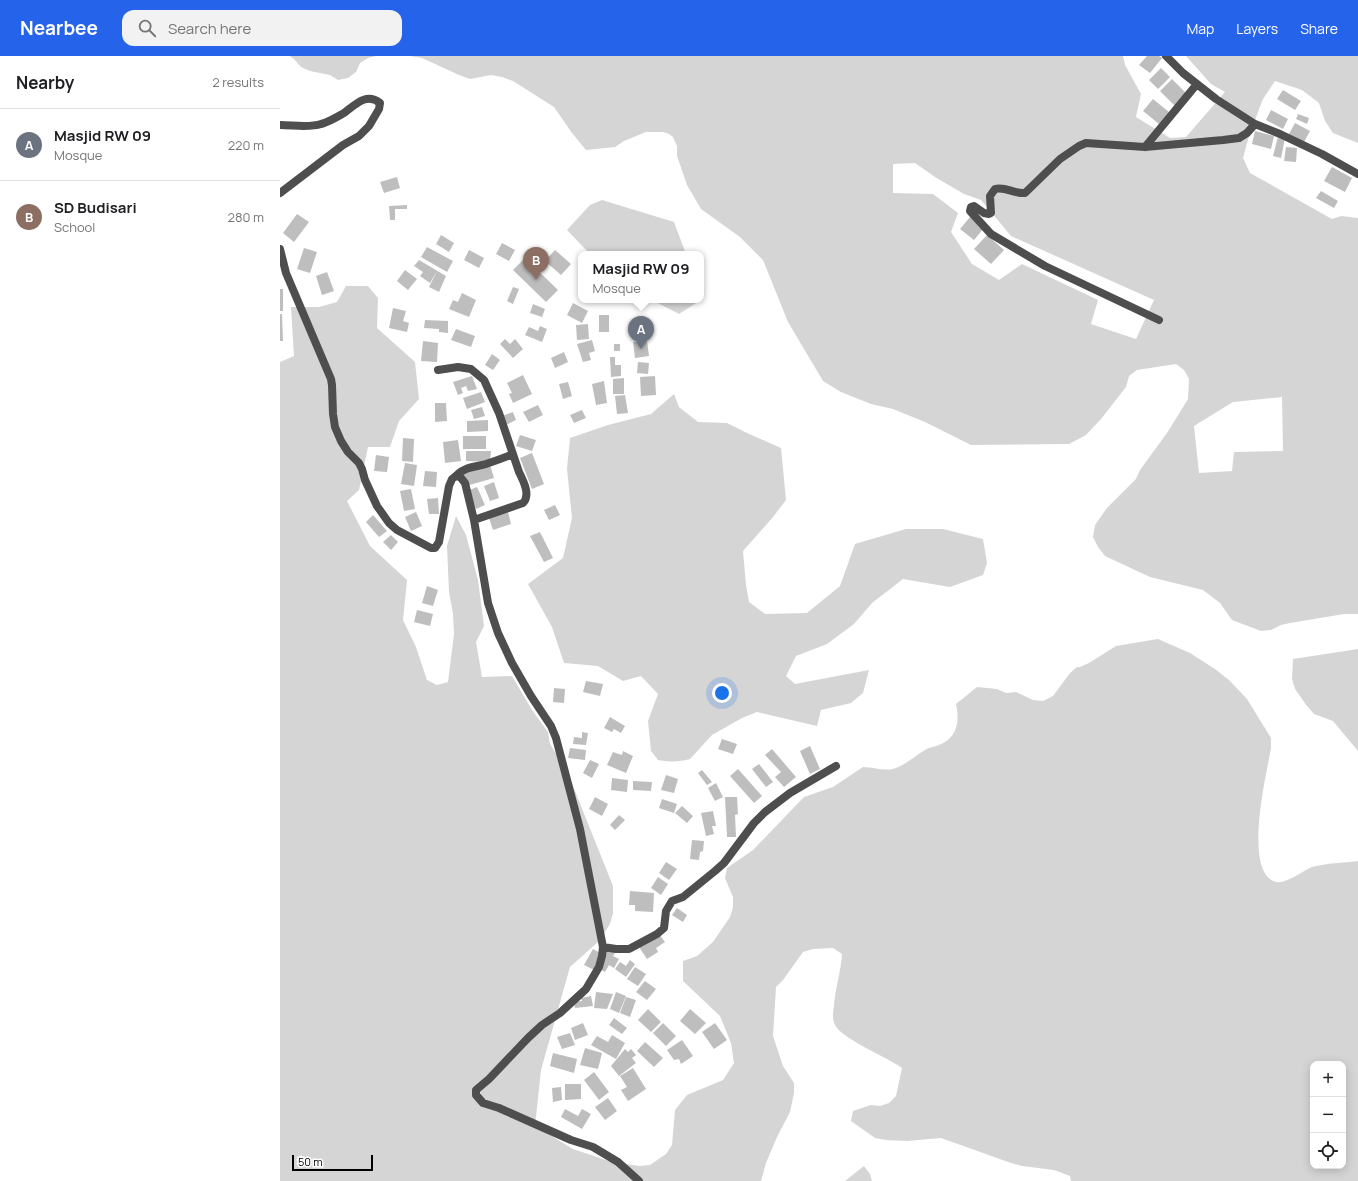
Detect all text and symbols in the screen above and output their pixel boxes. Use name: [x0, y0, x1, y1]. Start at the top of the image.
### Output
search box: [122, 10, 402, 46]
text: Nearbee: [20, 15, 98, 41]
icon: search: [136, 17, 158, 39]
text: Search here: [168, 18, 251, 39]
text: Map: [1186, 19, 1214, 38]
text: Layers: [1236, 19, 1278, 38]
text: Share: [1300, 19, 1338, 38]
text: Nearby: [16, 71, 74, 94]
text: 2 results: [212, 73, 264, 91]
text: Masjid RW 09: [54, 125, 151, 146]
text: A: [25, 136, 33, 154]
text: 220 m: [228, 136, 264, 154]
text: Mosque: [54, 146, 102, 164]
text: SD Budisari: [54, 197, 137, 218]
text: B: [25, 208, 33, 226]
text: 280 m: [227, 208, 264, 226]
text: School: [54, 218, 95, 236]
pin: B: [523, 247, 549, 280]
popup: [578, 251, 704, 303]
text: Masjid RW 09: [592, 258, 690, 279]
text: Mosque: [592, 279, 641, 297]
pin: A: [628, 316, 654, 349]
your location: [712, 683, 732, 703]
map controls: [1310, 1061, 1346, 1169]
button: +: [1310, 1061, 1346, 1097]
button: −: [1310, 1097, 1346, 1133]
button: locate: [1310, 1133, 1346, 1169]
scale bar: [292, 1153, 373, 1172]
text: 50 m: [298, 1154, 323, 1169]

